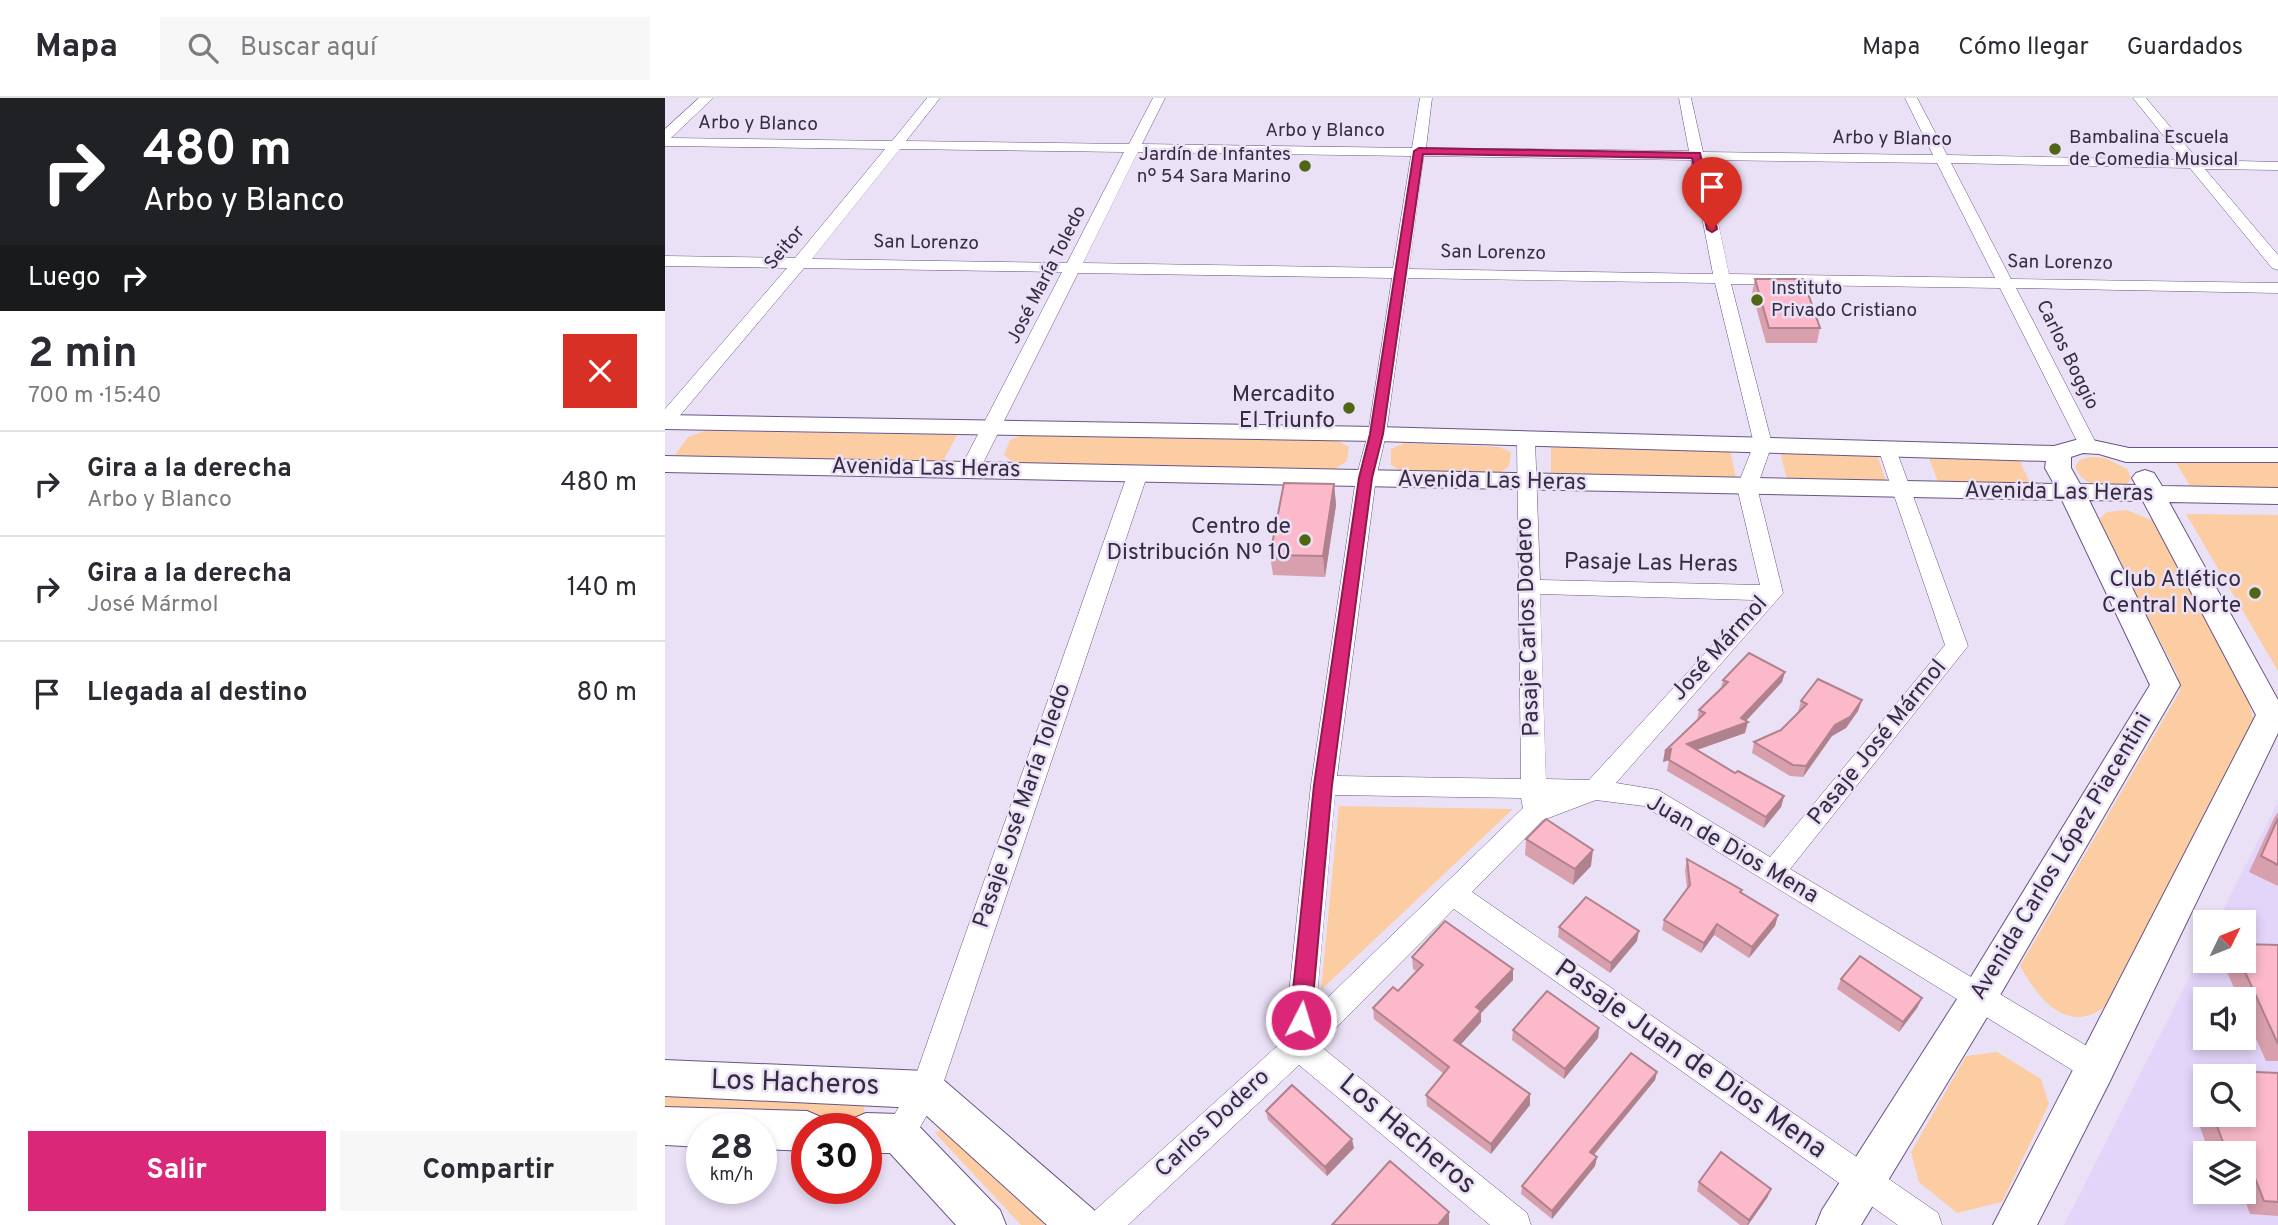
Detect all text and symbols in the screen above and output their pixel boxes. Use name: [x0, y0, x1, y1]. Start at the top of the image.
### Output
search box: [160, 17, 650, 80]
text: Mapa: [35, 27, 118, 69]
icon: search: [184, 29, 222, 67]
text: Buscar aquí: [240, 32, 377, 65]
text: Mapa: [1862, 33, 1920, 63]
text: Cómo llegar: [1958, 33, 2089, 63]
text: Guardados: [2127, 33, 2243, 63]
street label: Arbo y Blanco: [698, 111, 818, 137]
street label: Arbo y Blanco: [1265, 119, 1385, 143]
text: 480 m: [143, 121, 292, 183]
icon: right: [28, 126, 119, 217]
street label: Arbo y Blanco: [1832, 126, 1952, 152]
place label: Bambalina Escuela de Comedia Musical: [2069, 126, 2238, 172]
marker: Bambalina Escuela de Comedia Musical: [2047, 141, 2063, 157]
place label: Jardín de Infantes nº 54 Sara Marino: [1137, 143, 1291, 189]
pin: [1682, 157, 1742, 229]
marker: Jardín de Infantes nº 54 Sara Marino: [1297, 158, 1313, 174]
icon: arrive: [1693, 168, 1731, 206]
text: Arbo y Blanco: [143, 182, 345, 222]
street label: José María Toledo: [1002, 202, 1092, 348]
street label: Seitor: [759, 220, 811, 275]
street label: San Lorenzo: [873, 230, 979, 256]
street label: San Lorenzo: [1440, 240, 1546, 266]
street label: San Lorenzo: [2007, 250, 2113, 276]
icon: right: [115, 259, 153, 297]
text: Luego: [28, 262, 101, 295]
place label: Instituto Privado Cristiano: [1771, 277, 1917, 323]
marker: Instituto Privado Cristiano: [1749, 292, 1765, 308]
street label: Carlos Boggio: [2030, 296, 2104, 414]
text: 2 min: [28, 329, 138, 382]
button: close: [563, 334, 637, 408]
place label: Mercadito El Triunfo: [1232, 381, 1335, 436]
text: 700 m · 15:40: [28, 382, 161, 411]
marker: Mercadito El Triunfo: [1341, 400, 1357, 416]
text: Gira a la derecha: [87, 453, 292, 486]
street label: Avenida Las Heras: [831, 453, 1021, 485]
icon: right: [28, 465, 66, 503]
street label: Avenida Las Heras: [1397, 466, 1587, 498]
text: 480 m: [560, 467, 637, 500]
street label: Avenida Las Heras: [1964, 477, 2154, 509]
text: Arbo y Blanco: [87, 486, 232, 515]
place label: Centro de Distribución Nº 10: [1106, 513, 1291, 568]
street label: Pasaje Carlos Dodero: [1511, 517, 1547, 737]
marker: Centro de Distribución Nº 10: [1297, 532, 1313, 548]
street label: Pasaje Las Heras: [1564, 548, 1738, 580]
text: Gira a la derecha: [87, 558, 292, 591]
place label: Club Atlético Central Norte: [2102, 566, 2241, 621]
icon: right: [28, 570, 66, 608]
text: 140 m: [567, 572, 637, 605]
marker: Club Atlético Central Norte: [2247, 585, 2263, 601]
street label: José Mármol: [1665, 590, 1775, 708]
text: José Mármol: [87, 591, 219, 620]
street label: Pasaje José Mármol: [1802, 654, 1954, 832]
icon: arrive: [28, 675, 66, 713]
text: Llegada al destino: [87, 677, 307, 710]
text: 80 m: [577, 677, 637, 710]
street label: Pasaje José María Toledo: [967, 680, 1079, 932]
street label: Avenida Carlos López Piacentini: [1965, 708, 2159, 1006]
street label: Juan de Dios Mena: [1641, 789, 1823, 911]
north arrow: [2193, 910, 2256, 973]
map controls: [2193, 910, 2256, 1204]
street label: Pasaje Juan de Dios Mena: [1547, 952, 1833, 1168]
position arrow: [1264, 983, 1338, 1057]
button: sound: [2193, 987, 2256, 1050]
street label: Los Hacheros: [710, 1063, 880, 1105]
street label: Carlos Dodero: [1150, 1063, 1276, 1185]
button: search: [2193, 1064, 2256, 1127]
street label: Los Hacheros: [1331, 1067, 1483, 1203]
speed limit sign: 30: [791, 1113, 882, 1204]
text: 28: [710, 1127, 753, 1171]
button: Salir: [28, 1131, 326, 1211]
button: Compartir: [340, 1131, 637, 1211]
button: layers: [2193, 1141, 2256, 1204]
text: km/h: [710, 1164, 753, 1187]

